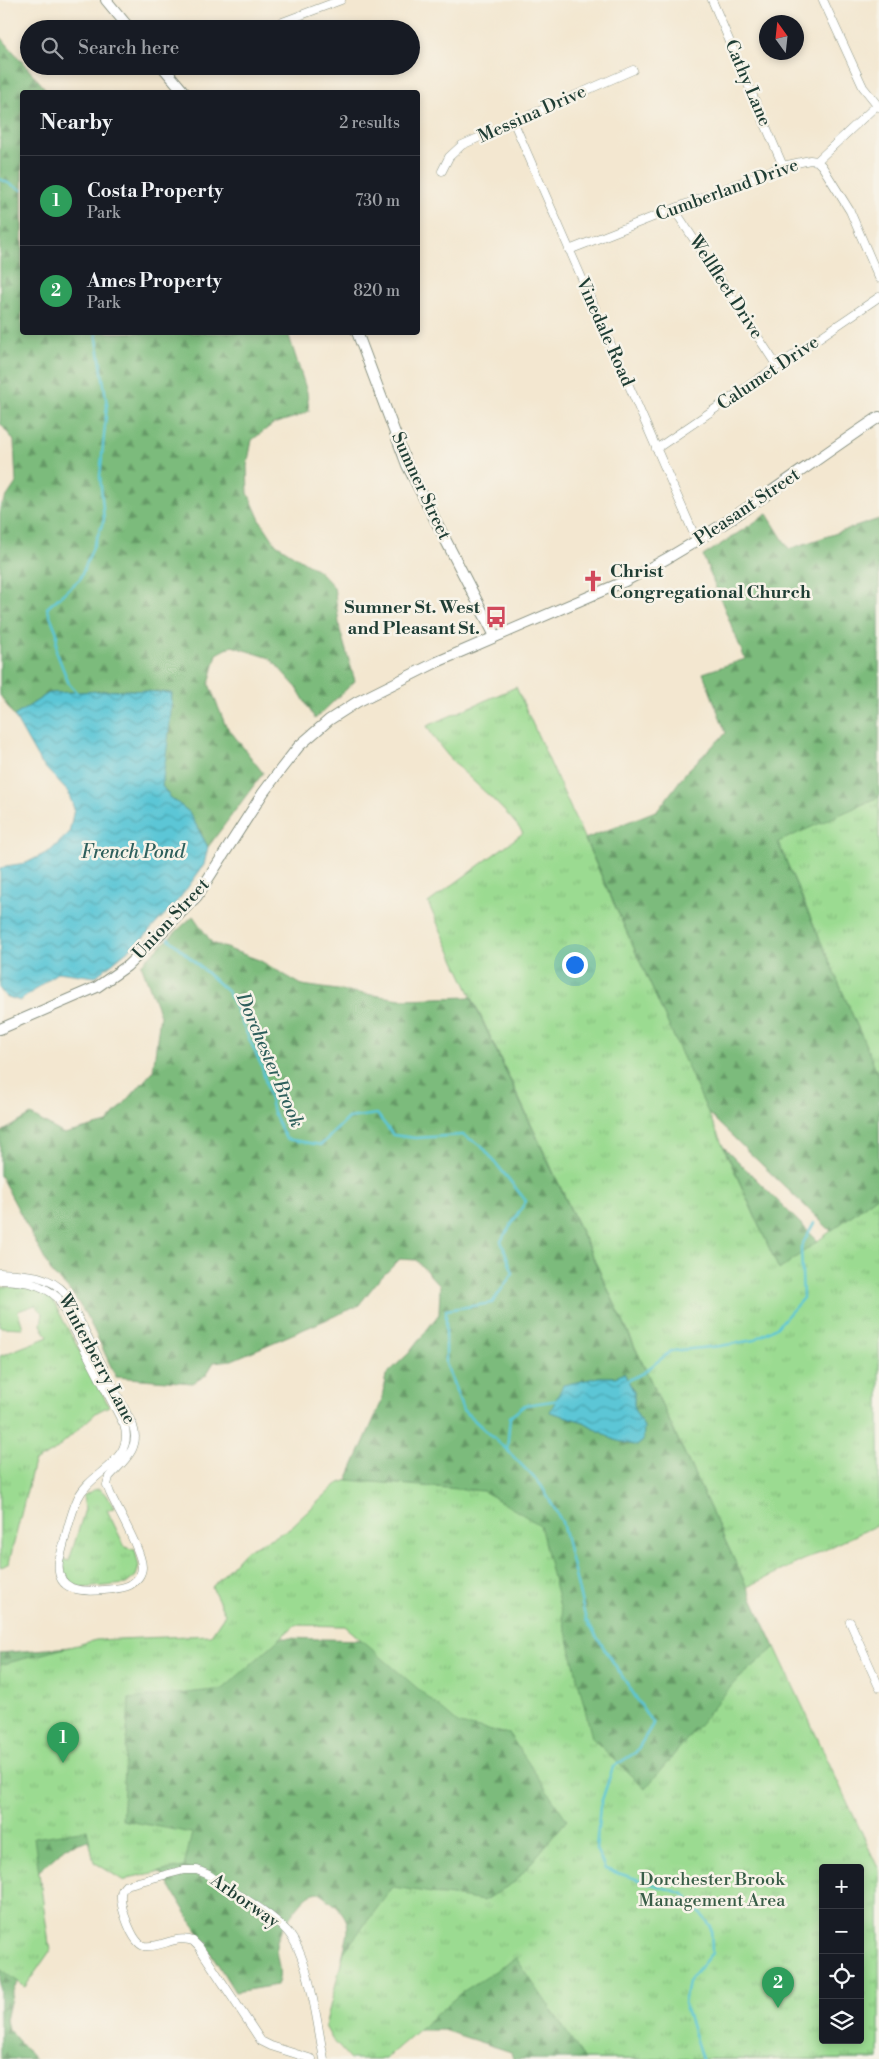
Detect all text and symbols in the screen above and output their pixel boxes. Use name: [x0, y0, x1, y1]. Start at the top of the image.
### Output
north arrow: [759, 15, 804, 60]
search box: [20, 20, 420, 75]
icon: search: [38, 34, 66, 62]
text: Search here: [78, 36, 179, 60]
street label: Cathy Lane: [719, 36, 777, 130]
street label: Messina Drive: [474, 80, 590, 148]
text: Nearby: [40, 110, 113, 136]
text: 2 results: [339, 113, 400, 133]
street label: Cumberland Drive: [653, 154, 801, 226]
text: Costa Property: [87, 179, 224, 203]
text: 1: [52, 191, 60, 211]
text: 730 m: [355, 191, 400, 211]
text: Park: [87, 203, 120, 223]
street label: Wellfleet Drive: [683, 230, 768, 344]
text: Ames Property: [87, 269, 222, 293]
street label: Vinedale Road: [570, 273, 640, 391]
text: 2: [51, 281, 61, 301]
text: 820 m: [353, 281, 400, 301]
text: Park: [87, 293, 120, 313]
street label: Calumet Drive: [713, 331, 823, 415]
street label: Sumner Street: [386, 428, 456, 544]
street label: Pleasant Street: [690, 463, 805, 551]
place label: Christ Congregational Church: [610, 560, 811, 604]
church icon: Christ Congregational Church: [580, 568, 606, 594]
place label: Sumner St. West and Pleasant St.: [344, 596, 481, 640]
bus stop icon: Sumner St. West and Pleasant St.: [483, 604, 509, 630]
water label: French Pond: [81, 840, 186, 864]
street label: Union Street: [127, 873, 215, 964]
your location: [562, 952, 588, 978]
water label: Dorchester Brook: [230, 988, 309, 1131]
street label: Winterberry Lane: [52, 1289, 141, 1428]
pin: 1: [47, 1722, 79, 1763]
map controls: [819, 1864, 864, 2044]
button: +: [819, 1864, 864, 1909]
street label: Arborway: [205, 1868, 284, 1933]
park label: Dorchester Brook Management Area: [639, 1868, 786, 1912]
button: −: [819, 1909, 864, 1954]
button: locate: [819, 1954, 864, 1999]
pin: 2: [762, 1967, 794, 2008]
button: layers: [819, 1999, 864, 2044]

